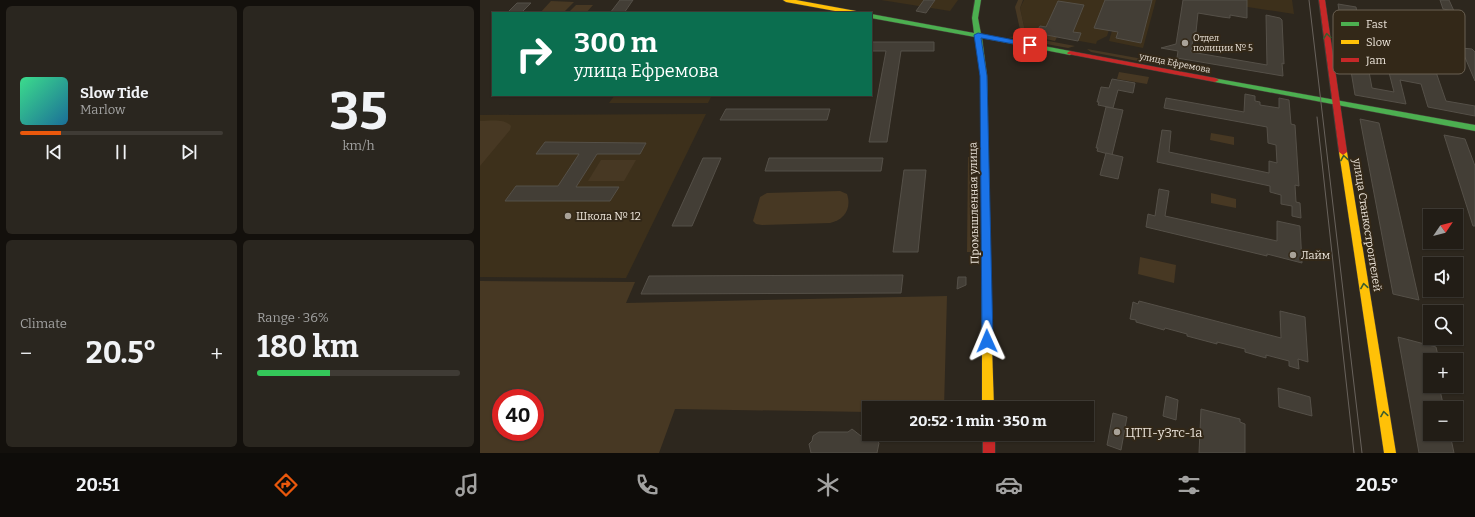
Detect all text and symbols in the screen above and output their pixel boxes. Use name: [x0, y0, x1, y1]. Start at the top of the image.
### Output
legend: [1333, 10, 1465, 74]
text: Fast: [1366, 18, 1387, 31]
text: 300 m: [574, 26, 657, 59]
icon: right: [508, 28, 560, 80]
pin: [1013, 28, 1047, 62]
place label: Отдел полиции № 5: [1193, 33, 1253, 53]
one-way arrow: [1323, 33, 1332, 40]
icon: arrive: [1019, 34, 1041, 56]
text: Slow: [1366, 36, 1391, 49]
marker: Отдел полиции № 5: [1180, 38, 1190, 48]
street label: улица Ефремова: [1138, 51, 1212, 75]
text: Jam: [1365, 54, 1386, 67]
text: улица Ефремова: [574, 60, 719, 82]
text: 35: [329, 80, 388, 143]
text: Slow Tide: [80, 84, 148, 102]
text: Marlow: [80, 102, 125, 117]
text: km/h: [342, 138, 375, 153]
icon: previous: [43, 141, 65, 163]
icon: pause: [110, 141, 132, 163]
icon: next: [178, 141, 200, 163]
street label: Промышленная улица: [966, 142, 982, 264]
one-way arrow: [1340, 154, 1349, 161]
street label: улица Станкостроителей: [1350, 157, 1384, 292]
north arrow: [1423, 209, 1463, 249]
map controls: [1423, 209, 1463, 441]
place label: Школа № 12: [576, 210, 641, 223]
marker: Школа № 12: [563, 211, 573, 221]
place label: Лайм: [1301, 249, 1330, 262]
marker: Лайм: [1288, 250, 1298, 260]
button: sound: [1423, 257, 1463, 297]
one-way arrow: [1360, 283, 1369, 289]
button: search: [1423, 305, 1463, 345]
text: Range · 36%: [257, 310, 329, 325]
text: Climate: [20, 316, 67, 331]
position arrow: [966, 320, 1008, 362]
text: 180 km: [257, 329, 359, 365]
text: 20.5°: [86, 335, 157, 371]
text: −: [20, 340, 32, 367]
text: +: [210, 340, 223, 367]
button: +: [1423, 353, 1463, 393]
speed limit sign: 40: [492, 389, 544, 441]
button: −: [1423, 401, 1463, 441]
one-way arrow: [1380, 411, 1388, 418]
text: 20:52 · 1 min · 350 m: [909, 412, 1047, 430]
place label: ЦТП-у3тс-1а: [1125, 425, 1202, 440]
marker: ЦТП-у3тс-1а: [1112, 427, 1122, 437]
icon: directions: [272, 471, 300, 499]
icon: music: [453, 471, 481, 499]
icon: phone: [633, 471, 661, 499]
icon: climate: [814, 471, 842, 499]
icon: car: [995, 471, 1023, 499]
icon: filters: [1175, 471, 1203, 499]
text: 20:51: [76, 474, 119, 496]
text: 20.5°: [1356, 474, 1399, 496]

